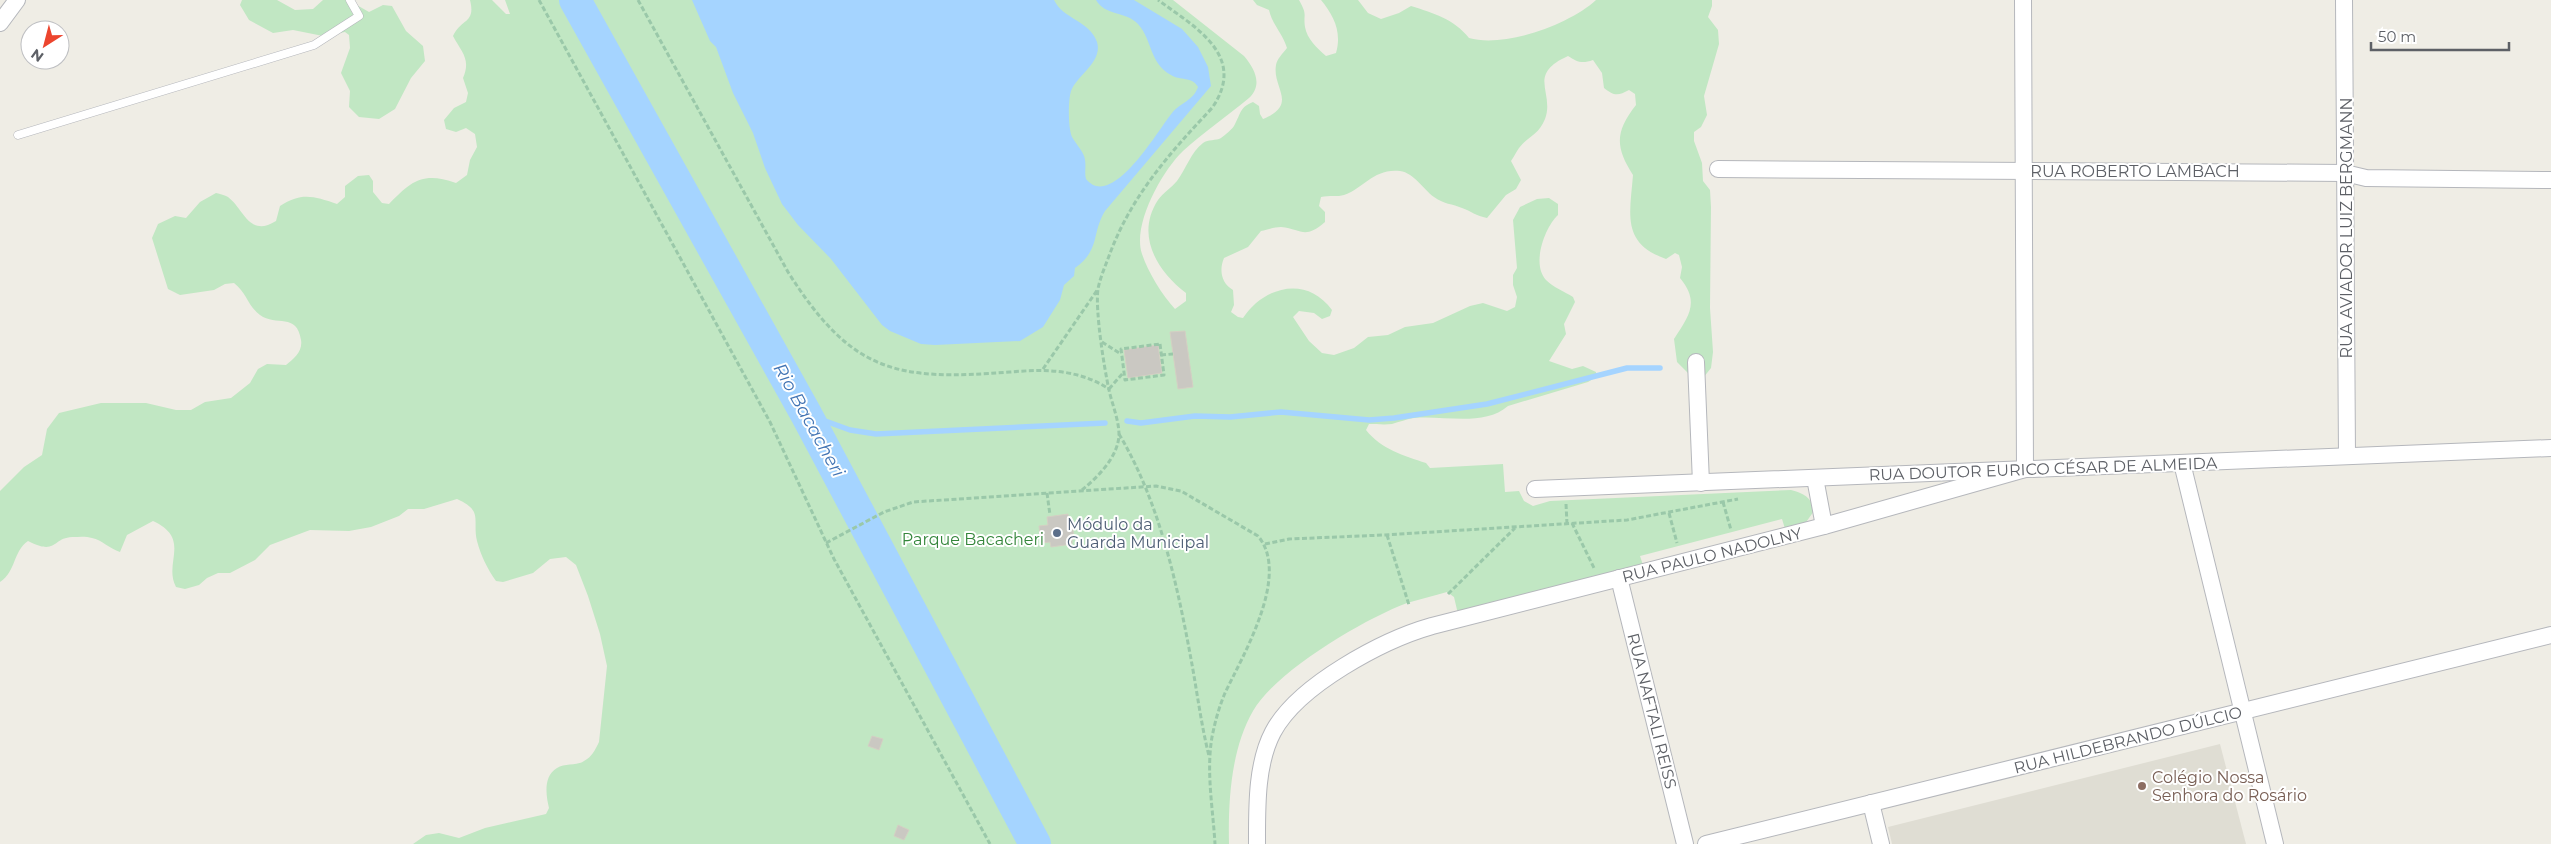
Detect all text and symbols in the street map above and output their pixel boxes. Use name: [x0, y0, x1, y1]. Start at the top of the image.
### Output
north arrow: [20, 20, 70, 70]
scale bar: [2371, 20, 2508, 52]
text: 50 m: [2378, 27, 2416, 46]
text: N: [27, 45, 47, 66]
street label: RUA AVIADOR LUIZ BERGMANN: [2337, 98, 2356, 359]
street label: RUA ROBERTO LAMBACH: [2030, 162, 2240, 181]
water label: Rio Bacacheri: [769, 359, 849, 481]
street label: RUA DOUTOR EURICO CÉSAR DE ALMEIDA: [1868, 453, 2218, 485]
place label: Módulo da Guarda Municipal: [1067, 515, 1209, 552]
street label: RUA PAULO NADOLNY: [1620, 523, 1805, 587]
marker: Módulo da Guarda Municipal: [1051, 527, 1063, 539]
park label: Parque Bacacheri: [902, 530, 1044, 549]
street label: RUA NAFTALI REISS: [1623, 631, 1681, 791]
street label: RUA HILDEBRANDO DÚLCIO: [2012, 702, 2244, 778]
place label: Colégio Nossa Senhora do Rosário: [2152, 768, 2307, 805]
marker: Colégio Nossa Senhora do Rosário: [2136, 780, 2148, 792]

